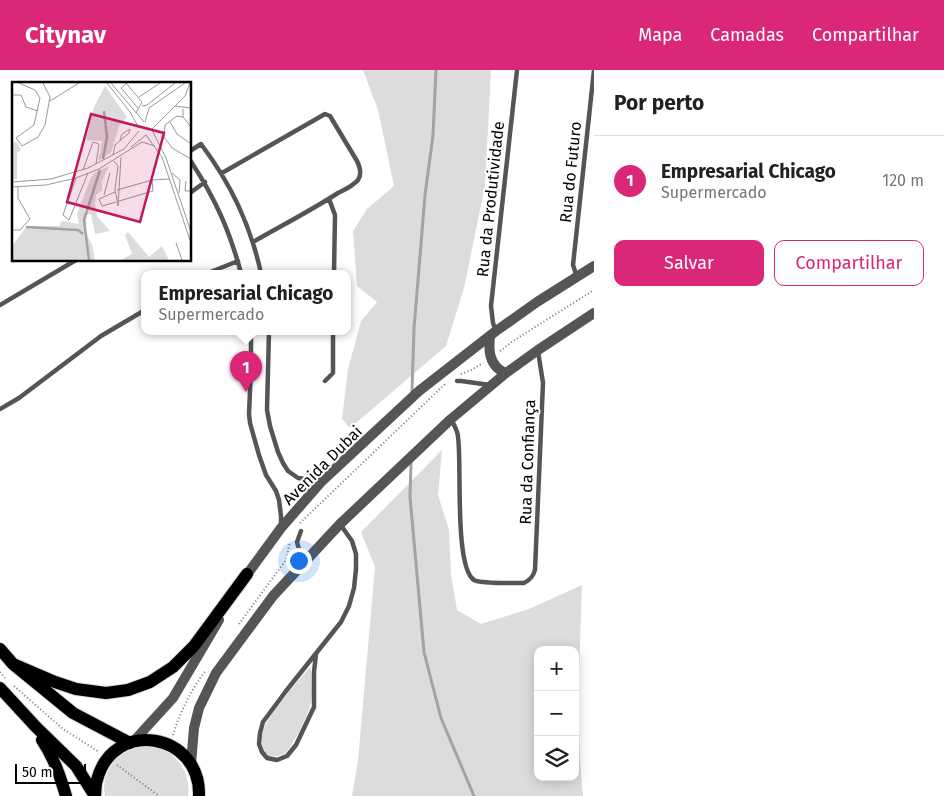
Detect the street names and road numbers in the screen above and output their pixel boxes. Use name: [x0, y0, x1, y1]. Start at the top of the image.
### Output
street label: Rua da Produtividade: [473, 120, 508, 278]
street label: Rua do Futuro: [556, 120, 585, 224]
street label: Rua da Confiança: [516, 399, 540, 525]
street label: Avenida Dubai: [279, 422, 366, 509]

